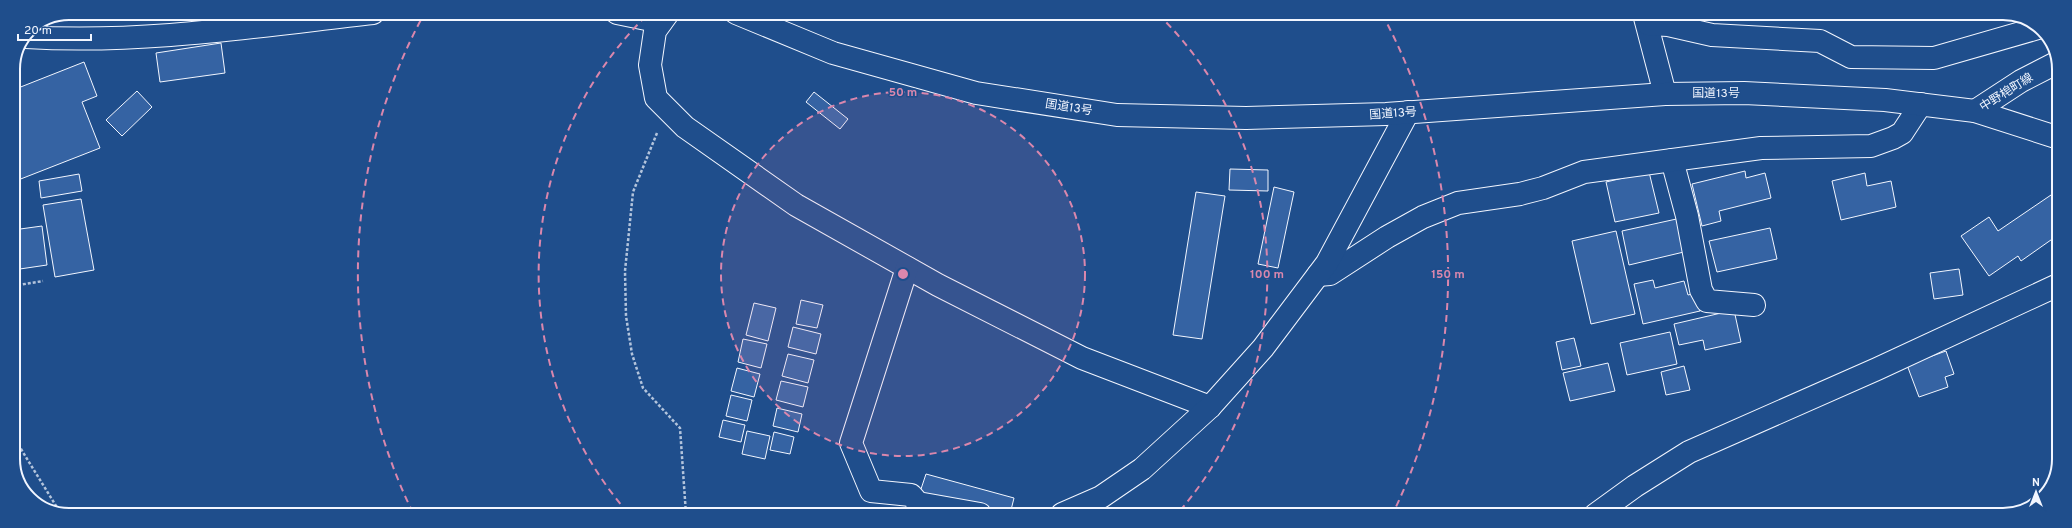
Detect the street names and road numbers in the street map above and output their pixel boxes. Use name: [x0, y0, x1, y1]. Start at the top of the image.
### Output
street label: 中野梍町線: [1977, 70, 2036, 116]
street label: 国道13号: [1692, 86, 1740, 102]
street label: 国道13号: [1044, 96, 1094, 120]
street label: 国道13号: [1369, 104, 1417, 124]

